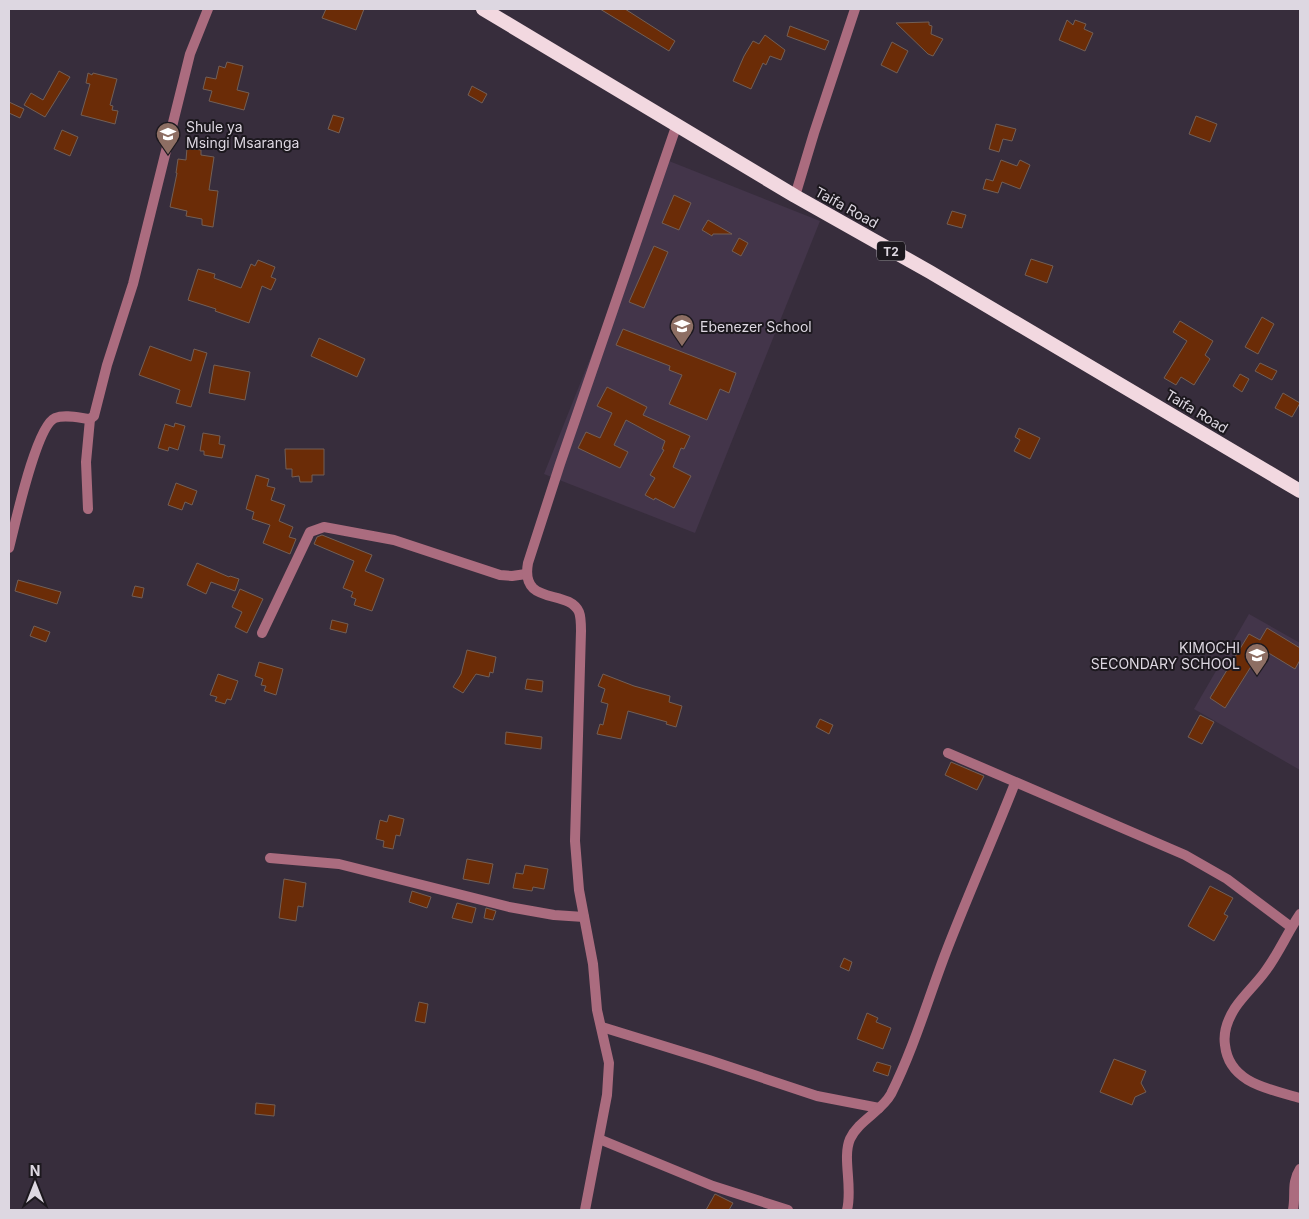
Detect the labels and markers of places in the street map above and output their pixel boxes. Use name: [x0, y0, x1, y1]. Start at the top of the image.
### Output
place label: Shule ya Msingi Msaranga: [186, 118, 299, 151]
school or university icon: Shule ya Msingi Msaranga: [155, 121, 181, 155]
school or university icon: Ebenezer School: [669, 313, 695, 347]
place label: Ebenezer School: [700, 318, 812, 335]
place label: KIMOCHI SECONDARY SCHOOL: [1091, 639, 1240, 672]
school or university icon: KIMOCHI SECONDARY SCHOOL: [1244, 642, 1270, 676]

